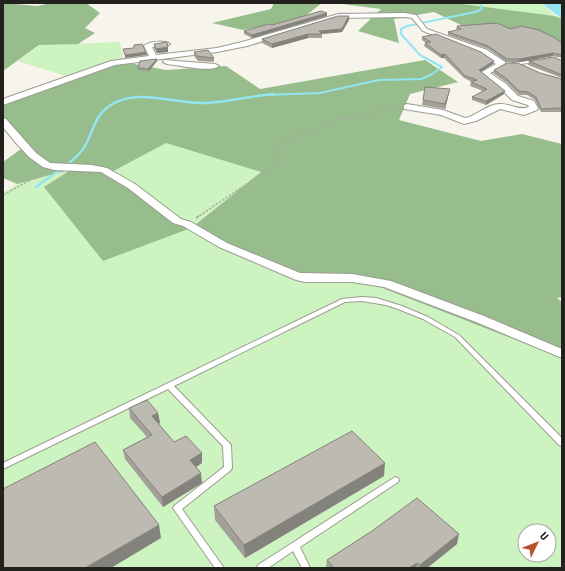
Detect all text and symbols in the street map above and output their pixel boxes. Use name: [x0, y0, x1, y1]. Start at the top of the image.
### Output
north arrow: [517, 523, 557, 563]
text: U: [537, 530, 551, 543]

